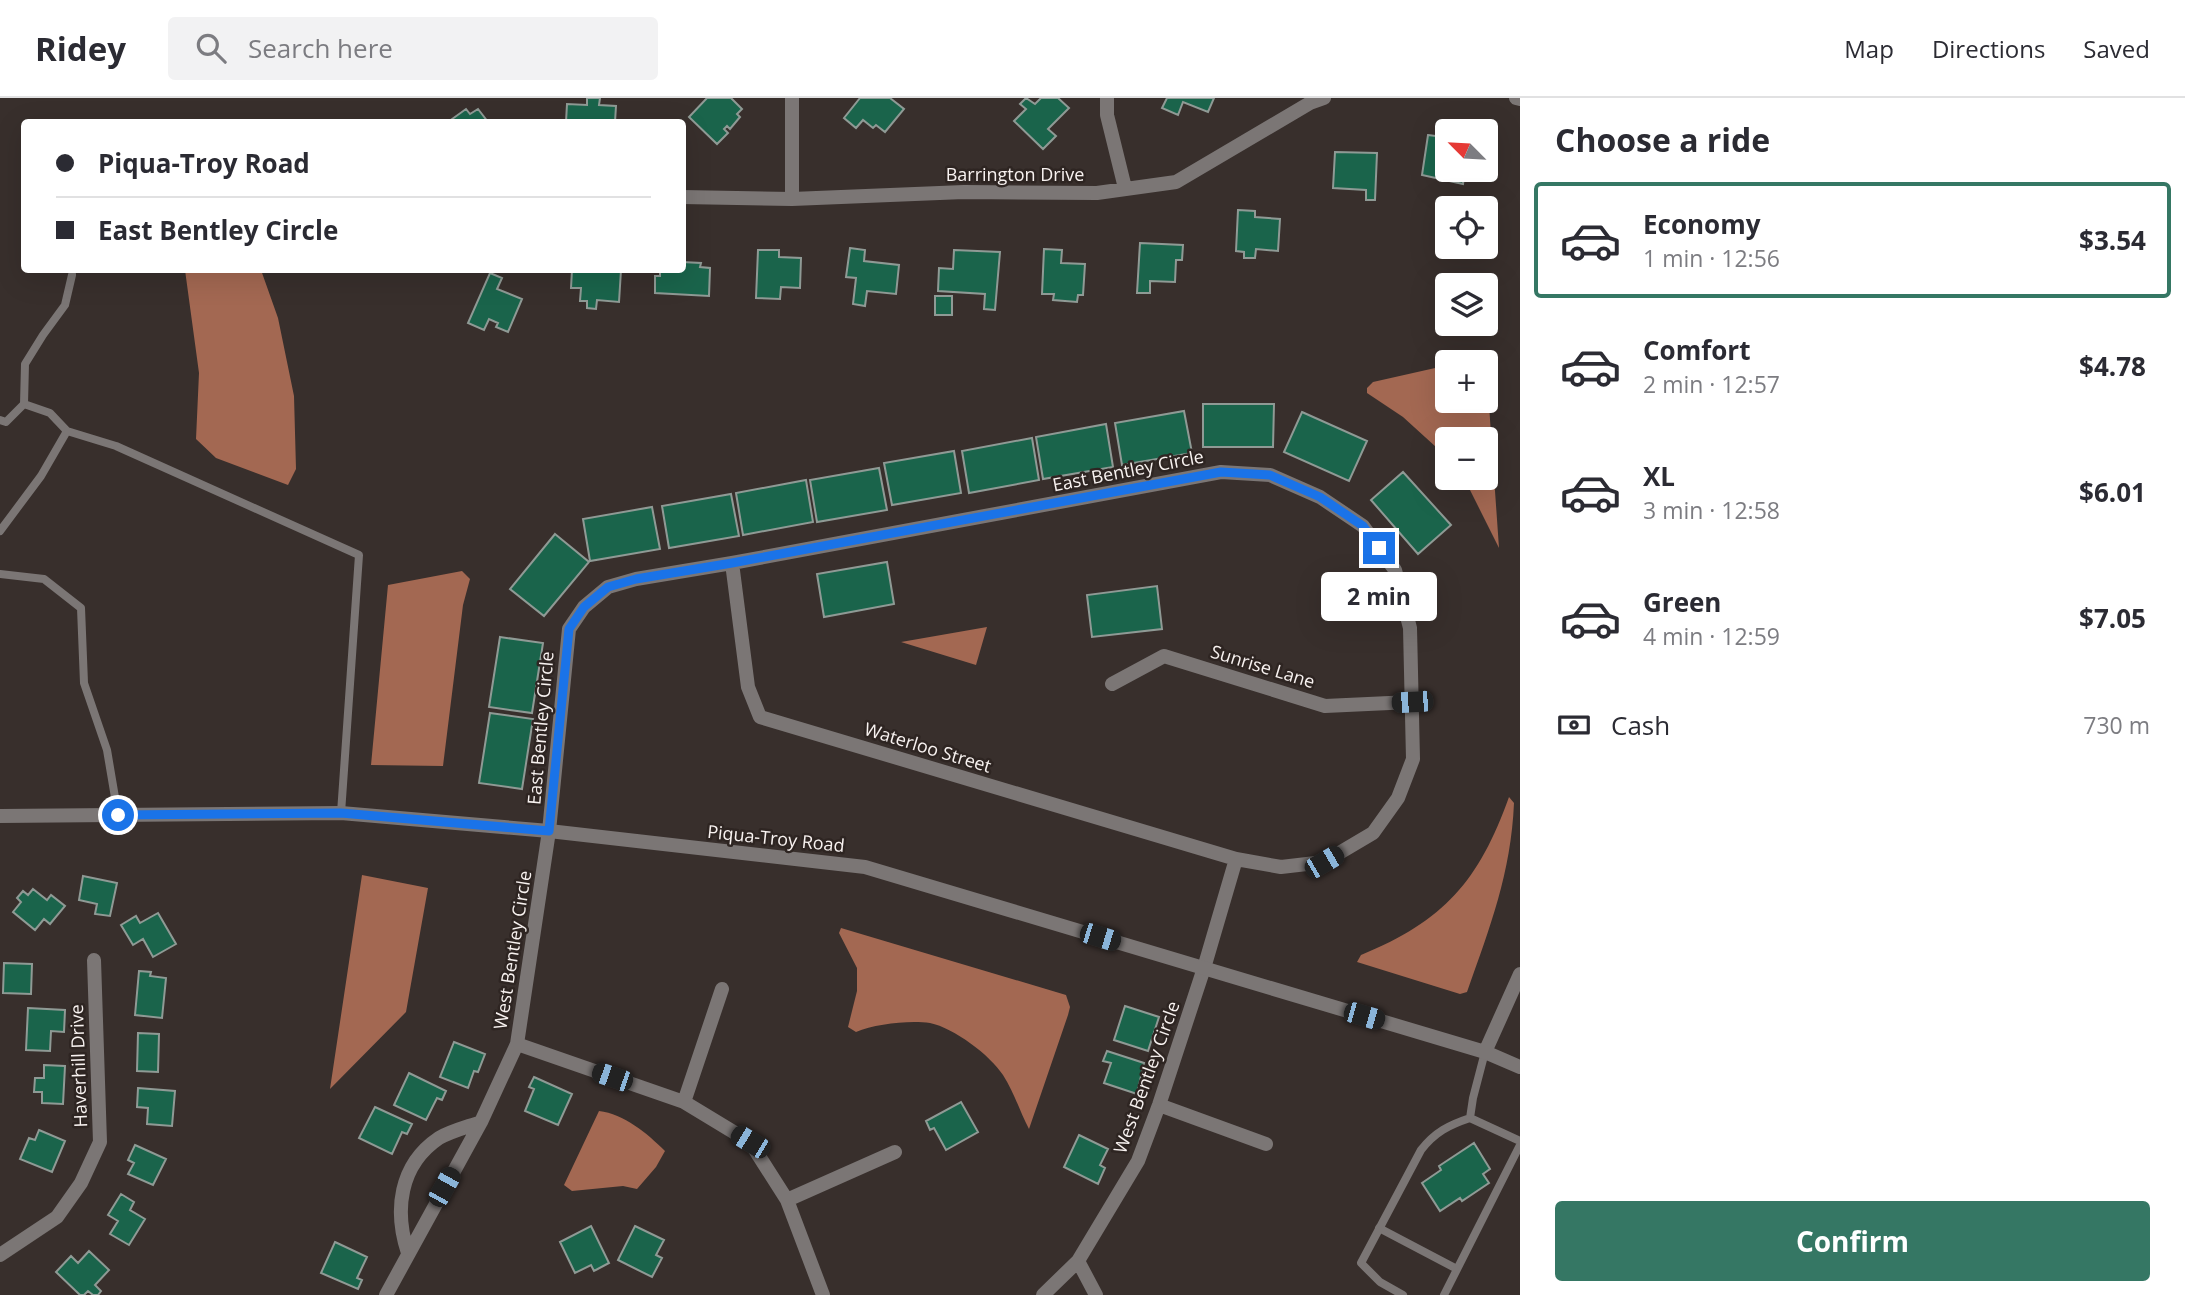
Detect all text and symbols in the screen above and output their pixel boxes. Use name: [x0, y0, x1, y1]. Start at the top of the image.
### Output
search box: [168, 17, 658, 80]
text: Ridey: [35, 26, 126, 71]
icon: search: [192, 29, 230, 67]
text: Search here: [248, 30, 393, 66]
text: Map: [1844, 32, 1894, 65]
text: Directions: [1932, 32, 2045, 65]
text: Saved: [2083, 32, 2150, 65]
text: Choose a ride: [1555, 118, 1770, 161]
north arrow: [1435, 119, 1498, 182]
map controls: [1435, 119, 1498, 490]
text: Piqua-Troy Road: [98, 145, 310, 181]
street label: Barrington Drive: [946, 162, 1084, 186]
button: locate: [1435, 196, 1498, 259]
text: Economy: [1643, 206, 1761, 242]
icon: car: [1559, 209, 1622, 272]
text: East Bentley Circle: [98, 212, 338, 248]
text: $3.54: [2079, 222, 2146, 258]
text: 1 min · 12:56: [1643, 242, 1780, 274]
button: layers: [1435, 273, 1498, 336]
text: Comfort: [1643, 332, 1750, 368]
icon: car: [1559, 335, 1622, 398]
text: $4.78: [2079, 348, 2146, 384]
button: +: [1435, 350, 1498, 413]
text: 2 min · 12:57: [1643, 368, 1780, 400]
button: −: [1435, 427, 1498, 490]
street label: East Bentley Circle: [1050, 444, 1206, 496]
text: XL: [1643, 458, 1675, 494]
icon: car: [1559, 461, 1622, 524]
text: $6.01: [2079, 474, 2146, 510]
text: 3 min · 12:58: [1643, 494, 1780, 526]
route end: [1363, 532, 1395, 564]
callout: 2 min: [1321, 573, 1437, 622]
text: 2 min: [1347, 580, 1411, 612]
text: Green: [1643, 584, 1721, 620]
icon: car: [1559, 587, 1622, 650]
text: $7.05: [2079, 600, 2146, 636]
text: 4 min · 12:59: [1643, 620, 1780, 652]
street label: Sunrise Lane: [1208, 639, 1318, 693]
street label: East Bentley Circle: [521, 650, 559, 806]
car: [1391, 690, 1434, 714]
icon: cash: [1555, 706, 1593, 744]
text: Cash: [1611, 707, 1670, 743]
text: 730 m: [2083, 709, 2150, 741]
street label: Waterloo Street: [862, 716, 994, 778]
route start: [102, 799, 134, 831]
street label: Piqua-Troy Road: [706, 819, 846, 857]
car: [1301, 842, 1348, 882]
street label: West Bentley Circle: [488, 869, 536, 1031]
car: [1077, 921, 1124, 953]
street label: West Bentley Circle: [1107, 998, 1185, 1156]
car: [1341, 1000, 1388, 1032]
street label: Haverhill Drive: [64, 1004, 92, 1128]
car: [589, 1060, 636, 1094]
car: [727, 1122, 774, 1162]
car: [425, 1164, 464, 1210]
button: Confirm: [1555, 1201, 2150, 1281]

